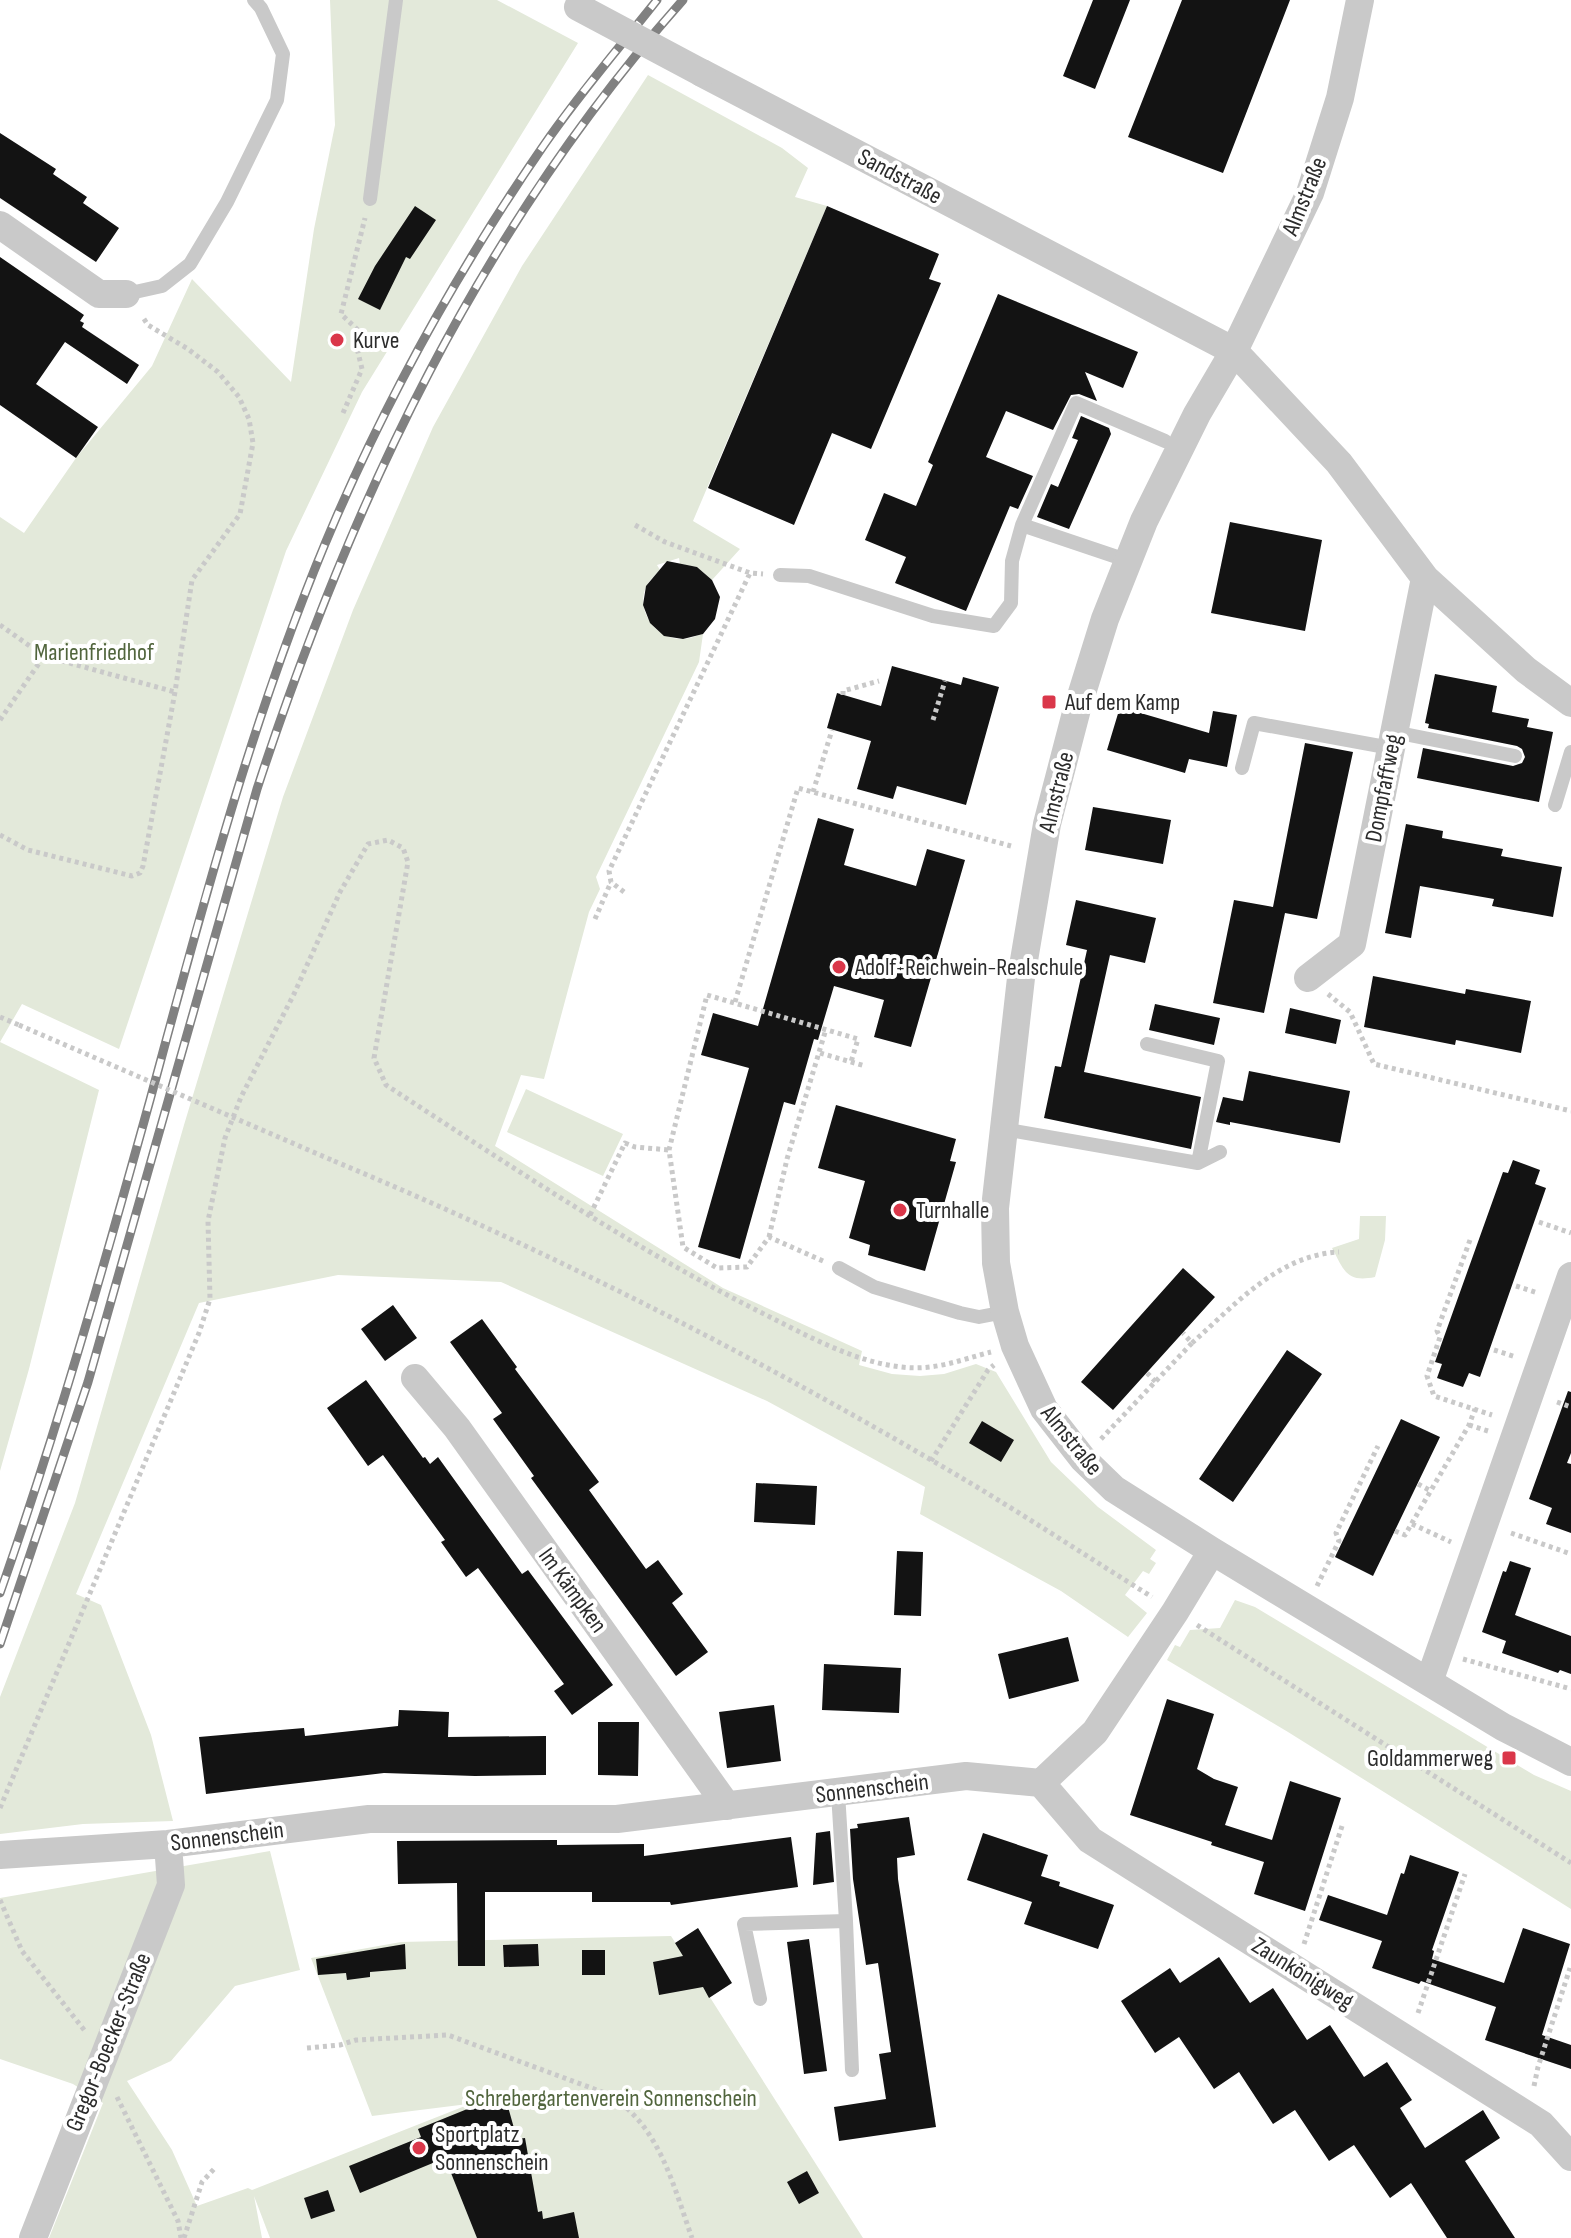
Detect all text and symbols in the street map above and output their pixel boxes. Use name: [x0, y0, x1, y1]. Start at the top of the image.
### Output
street label: Sandstraße: [853, 142, 947, 211]
street label: Almstraße: [1275, 153, 1333, 241]
place label: Kurve: [353, 326, 399, 355]
marker: Kurve: [328, 331, 346, 349]
park label: Marienfriedhof: [34, 638, 155, 667]
place label: Auf dem Kamp: [1064, 688, 1180, 717]
marker: Auf dem Kamp: [1040, 693, 1058, 711]
street label: Dompfaffweg: [1359, 732, 1408, 845]
street label: Almstraße: [1032, 749, 1080, 836]
place label: Adolf-Reichwein-Realschule: [854, 953, 1083, 982]
marker: Adolf-Reichwein-Realschule: [830, 958, 848, 976]
place label: Turnhalle: [916, 1196, 989, 1225]
marker: Turnhalle: [891, 1201, 909, 1219]
street label: Almstraße: [1034, 1399, 1109, 1481]
street label: Im Kämpken: [532, 1542, 613, 1638]
place label: Goldammerweg: [1367, 1744, 1493, 1773]
marker: Goldammerweg: [1500, 1749, 1518, 1767]
street label: Sonnenschein: [814, 1767, 930, 1810]
street label: Sonnenschein: [169, 1815, 285, 1858]
street label: Zaunkönigweg: [1246, 1931, 1359, 2016]
street label: Gregor-Boecker-Straße: [59, 1949, 157, 2136]
park label: Schrebergartenverein Sonnenschein: [465, 2084, 757, 2113]
place label: Sportplatz Sonnenschein: [435, 2120, 549, 2177]
marker: Sportplatz Sonnenschein: [410, 2139, 428, 2157]

